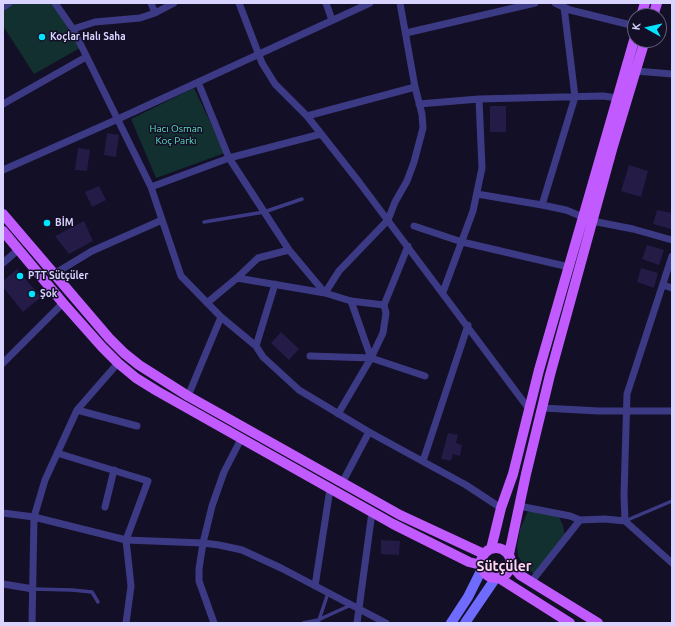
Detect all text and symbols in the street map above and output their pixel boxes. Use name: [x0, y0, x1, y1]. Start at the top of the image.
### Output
north arrow: [627, 8, 667, 48]
text: K: [630, 22, 643, 31]
place label: Koçlar Halı Saha: [50, 31, 126, 43]
marker: Koçlar Halı Saha: [37, 32, 47, 42]
park label: Hacı Osman Koç Parkı: [149, 123, 203, 146]
place label: BİM: [55, 217, 74, 229]
marker: BİM: [42, 218, 52, 228]
place label: PTT Sütçüler: [28, 270, 88, 282]
marker: PTT Sütçüler: [15, 271, 25, 281]
place label: Şok: [40, 288, 57, 300]
marker: Şok: [27, 289, 37, 299]
district label: Sütçüler: [476, 558, 532, 574]

